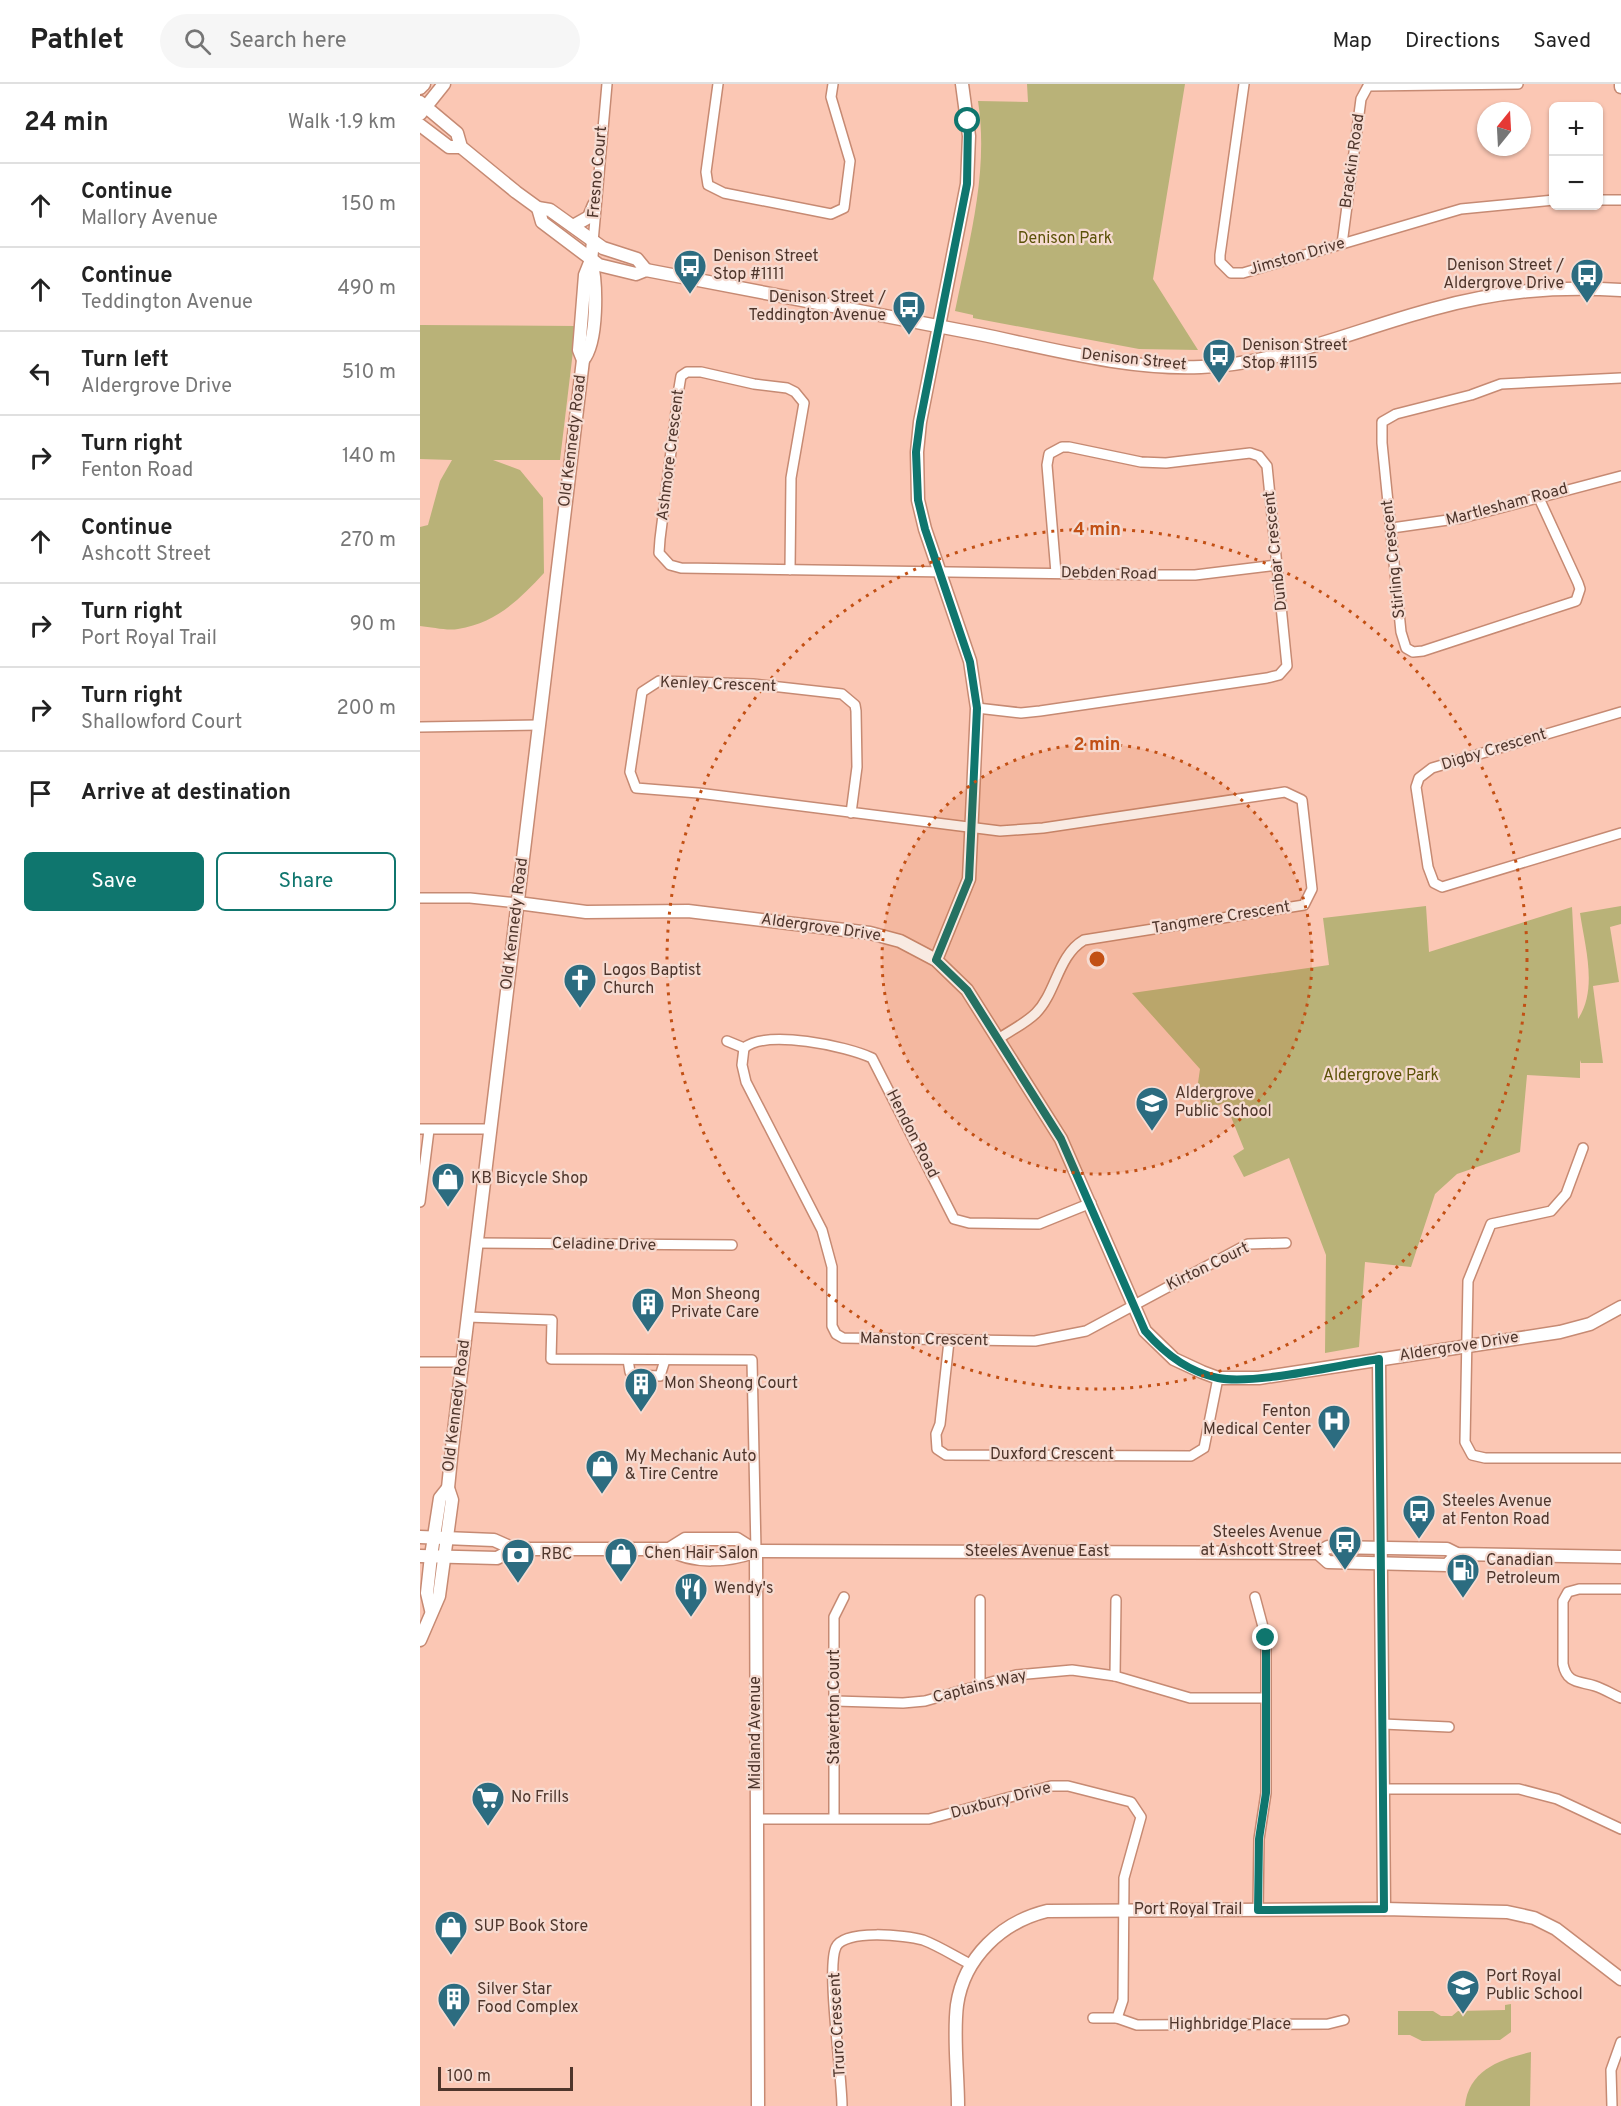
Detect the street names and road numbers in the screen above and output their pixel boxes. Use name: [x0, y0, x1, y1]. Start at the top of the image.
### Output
street label: Brackin Road: [1336, 112, 1370, 210]
street label: Fresno Court: [584, 125, 612, 219]
street label: Jimston Drive: [1247, 234, 1347, 280]
street label: Denison Street: [1080, 345, 1188, 375]
street label: Old Kennedy Road: [555, 374, 591, 508]
street label: Ashmore Crescent: [653, 388, 689, 522]
street label: Martlesham Road: [1444, 479, 1570, 531]
street label: Dunbar Crescent: [1260, 490, 1292, 612]
street label: Stirling Crescent: [1378, 499, 1410, 619]
street label: Debden Road: [1061, 563, 1157, 585]
street label: Kenley Crescent: [660, 673, 776, 697]
street label: Digby Crescent: [1439, 725, 1549, 775]
street label: Old Kennedy Road: [497, 857, 533, 991]
street label: Tangmere Crescent: [1150, 897, 1292, 939]
street label: Aldergrove Drive: [760, 910, 882, 946]
street label: Hendon Road: [881, 1086, 943, 1182]
street label: Celadine Drive: [552, 1234, 656, 1256]
street label: Kirton Court: [1163, 1238, 1253, 1296]
street label: Aldergrove Drive: [1398, 1328, 1520, 1366]
street label: Manston Crescent: [860, 1329, 988, 1351]
street label: Old Kennedy Road: [439, 1339, 475, 1473]
street label: Duxford Crescent: [990, 1445, 1114, 1465]
street label: Steeles Avenue East: [965, 1542, 1109, 1562]
street label: Staverton Court: [825, 1649, 845, 1765]
street label: Captains Way: [931, 1666, 1029, 1708]
street label: Midland Avenue: [746, 1676, 766, 1790]
street label: Duxbury Drive: [949, 1778, 1053, 1824]
street label: Port Royal Trail: [1134, 1900, 1242, 1920]
street label: Truro Crescent: [825, 1972, 851, 2078]
street label: Highbridge Place: [1169, 2015, 1291, 2035]

